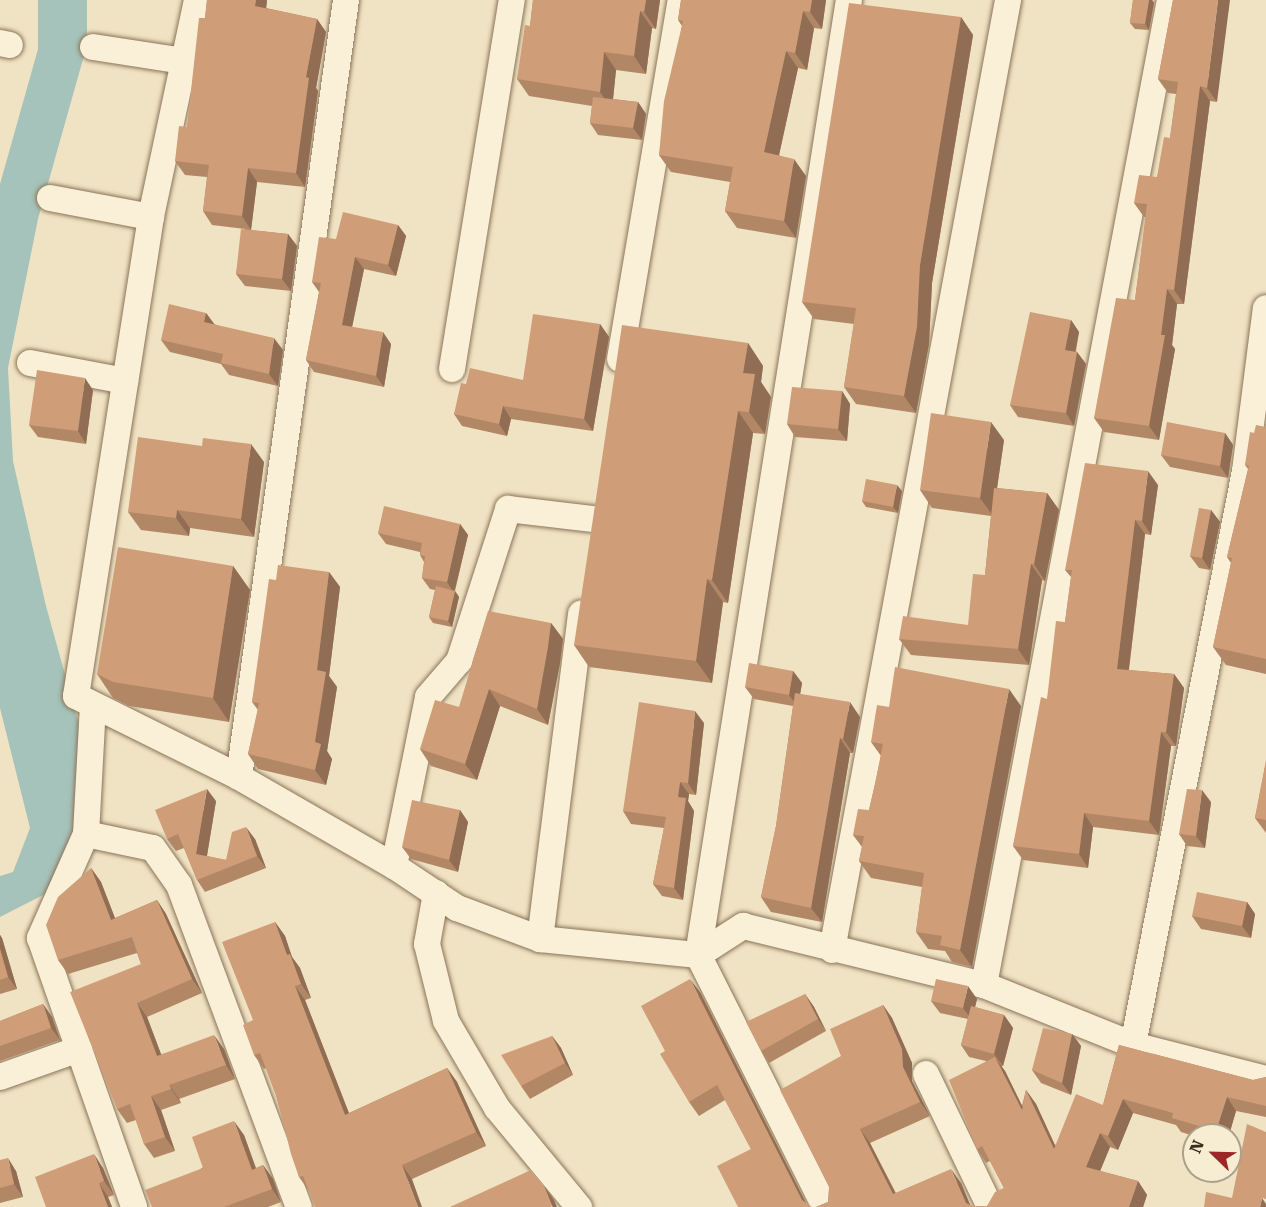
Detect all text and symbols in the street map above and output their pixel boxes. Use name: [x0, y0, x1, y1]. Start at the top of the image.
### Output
north arrow: [1182, 1123, 1242, 1183]
text: N: [1186, 1137, 1208, 1156]

